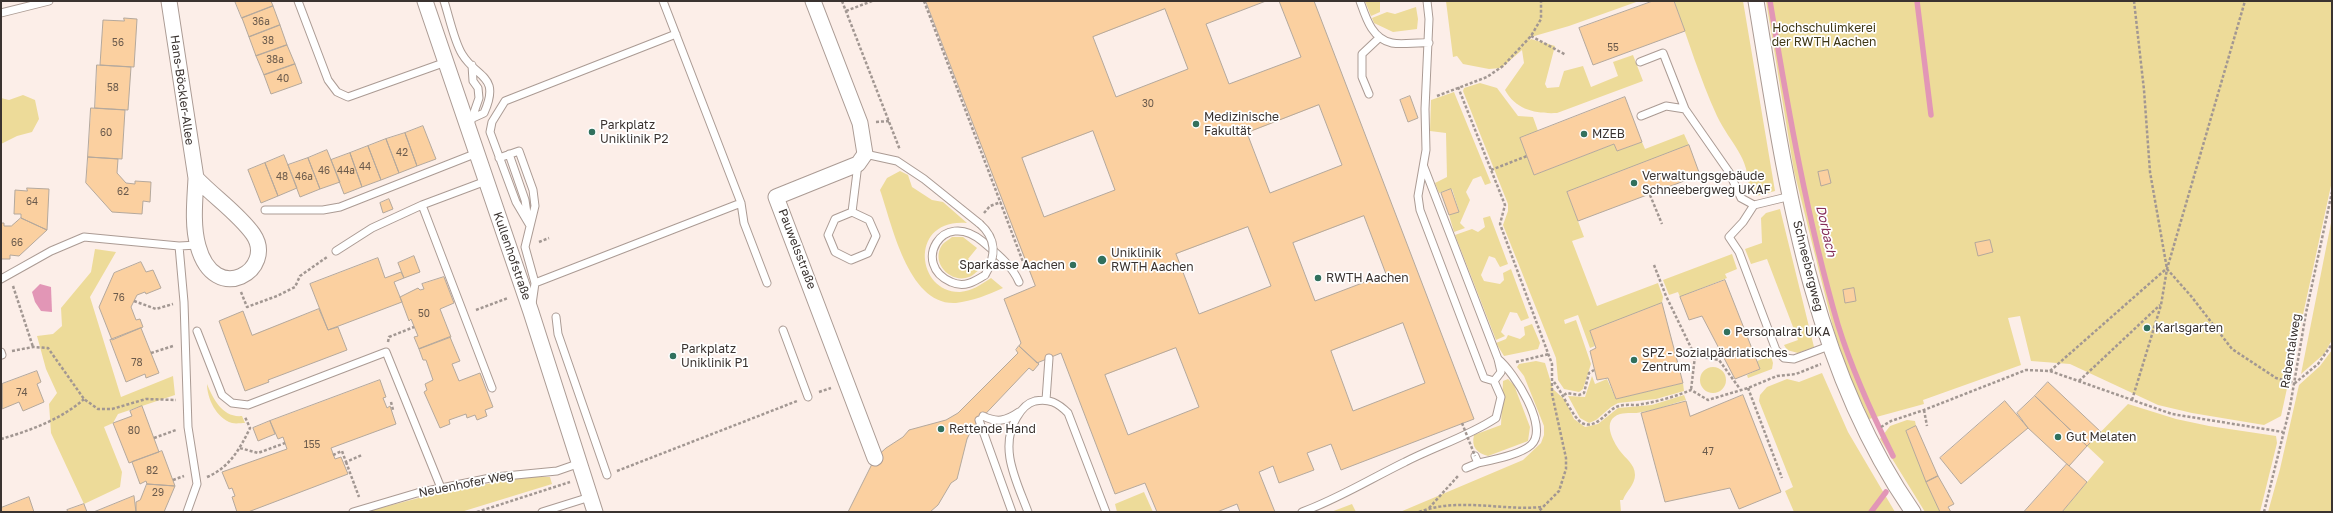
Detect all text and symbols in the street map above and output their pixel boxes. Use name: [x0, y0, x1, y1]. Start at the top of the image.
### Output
house number: 36a: [252, 16, 270, 28]
park label: Hochschulimkerei der RWTH Aachen: [1772, 21, 1876, 49]
street label: Hans-Böckler-Allee: [167, 34, 197, 146]
house number: 38: [262, 35, 274, 47]
house number: 56: [112, 37, 124, 49]
house number: 55: [1607, 42, 1619, 54]
house number: 38a: [266, 54, 284, 66]
house number: 40: [277, 73, 289, 85]
house number: 58: [107, 82, 119, 94]
house number: 30: [1142, 98, 1154, 110]
place label: Medizinische Fakultät: [1204, 110, 1279, 138]
place label: Parkplatz Uniklinik P2: [600, 118, 668, 146]
marker: Medizinische Fakultät: [1191, 119, 1201, 129]
house number: 60: [100, 127, 112, 139]
marker: Parkplatz Uniklinik P2: [587, 127, 597, 137]
place label: MZEB: [1592, 127, 1625, 141]
marker: MZEB: [1579, 129, 1589, 139]
house number: 42: [396, 147, 408, 159]
house number: 44: [359, 161, 371, 173]
house number: 46: [318, 165, 330, 177]
house number: 44a: [337, 165, 355, 177]
place label: Verwaltungsgebäude Schneebergweg UKAF: [1642, 169, 1771, 197]
house number: 48: [276, 171, 288, 183]
house number: 46a: [295, 171, 313, 183]
marker: Verwaltungsgebäude Schneebergweg UKAF: [1629, 178, 1639, 188]
house number: 62: [117, 186, 129, 198]
house number: 64: [26, 196, 38, 208]
water label: Dorbach: [1813, 204, 1839, 258]
street label: Pauwelsstraße: [775, 207, 819, 291]
street label: Kullenhofstraße: [490, 210, 534, 302]
street label: Schneebergweg: [1790, 219, 1826, 313]
house number: 66: [11, 237, 23, 249]
place label: Uniklinik RWTH Aachen: [1111, 246, 1194, 274]
marker: Uniklinik RWTH Aachen: [1096, 254, 1108, 266]
place label: Sparkasse Aachen: [959, 258, 1065, 272]
marker: Sparkasse Aachen: [1068, 260, 1078, 270]
place label: RWTH Aachen: [1326, 271, 1409, 285]
marker: RWTH Aachen: [1313, 273, 1323, 283]
house number: 76: [113, 292, 125, 304]
house number: 50: [418, 308, 430, 320]
street label: Rabentalweg: [2278, 313, 2304, 389]
place label: Karlsgarten: [2155, 321, 2223, 335]
marker: Karlsgarten: [2142, 323, 2152, 333]
place label: Personalrat UKA: [1735, 325, 1830, 339]
marker: Personalrat UKA: [1722, 327, 1732, 337]
place label: Parkplatz Uniklinik P1: [681, 342, 748, 370]
place label: SPZ - Sozialpädriatisches Zentrum: [1642, 346, 1788, 374]
marker: Parkplatz Uniklinik P1: [668, 351, 678, 361]
marker: SPZ - Sozialpädriatisches Zentrum: [1629, 355, 1639, 365]
house number: 78: [131, 357, 143, 369]
house number: 74: [16, 387, 28, 399]
place label: Rettende Hand: [949, 422, 1036, 436]
marker: Rettende Hand: [936, 424, 946, 434]
house number: 80: [128, 425, 140, 437]
place label: Gut Melaten: [2066, 430, 2136, 444]
marker: Gut Melaten: [2053, 432, 2063, 442]
house number: 155: [304, 439, 320, 451]
house number: 47: [1702, 446, 1714, 458]
house number: 82: [146, 465, 158, 477]
street label: Neuenhofer Weg: [417, 468, 515, 500]
house number: 29: [152, 487, 164, 499]

